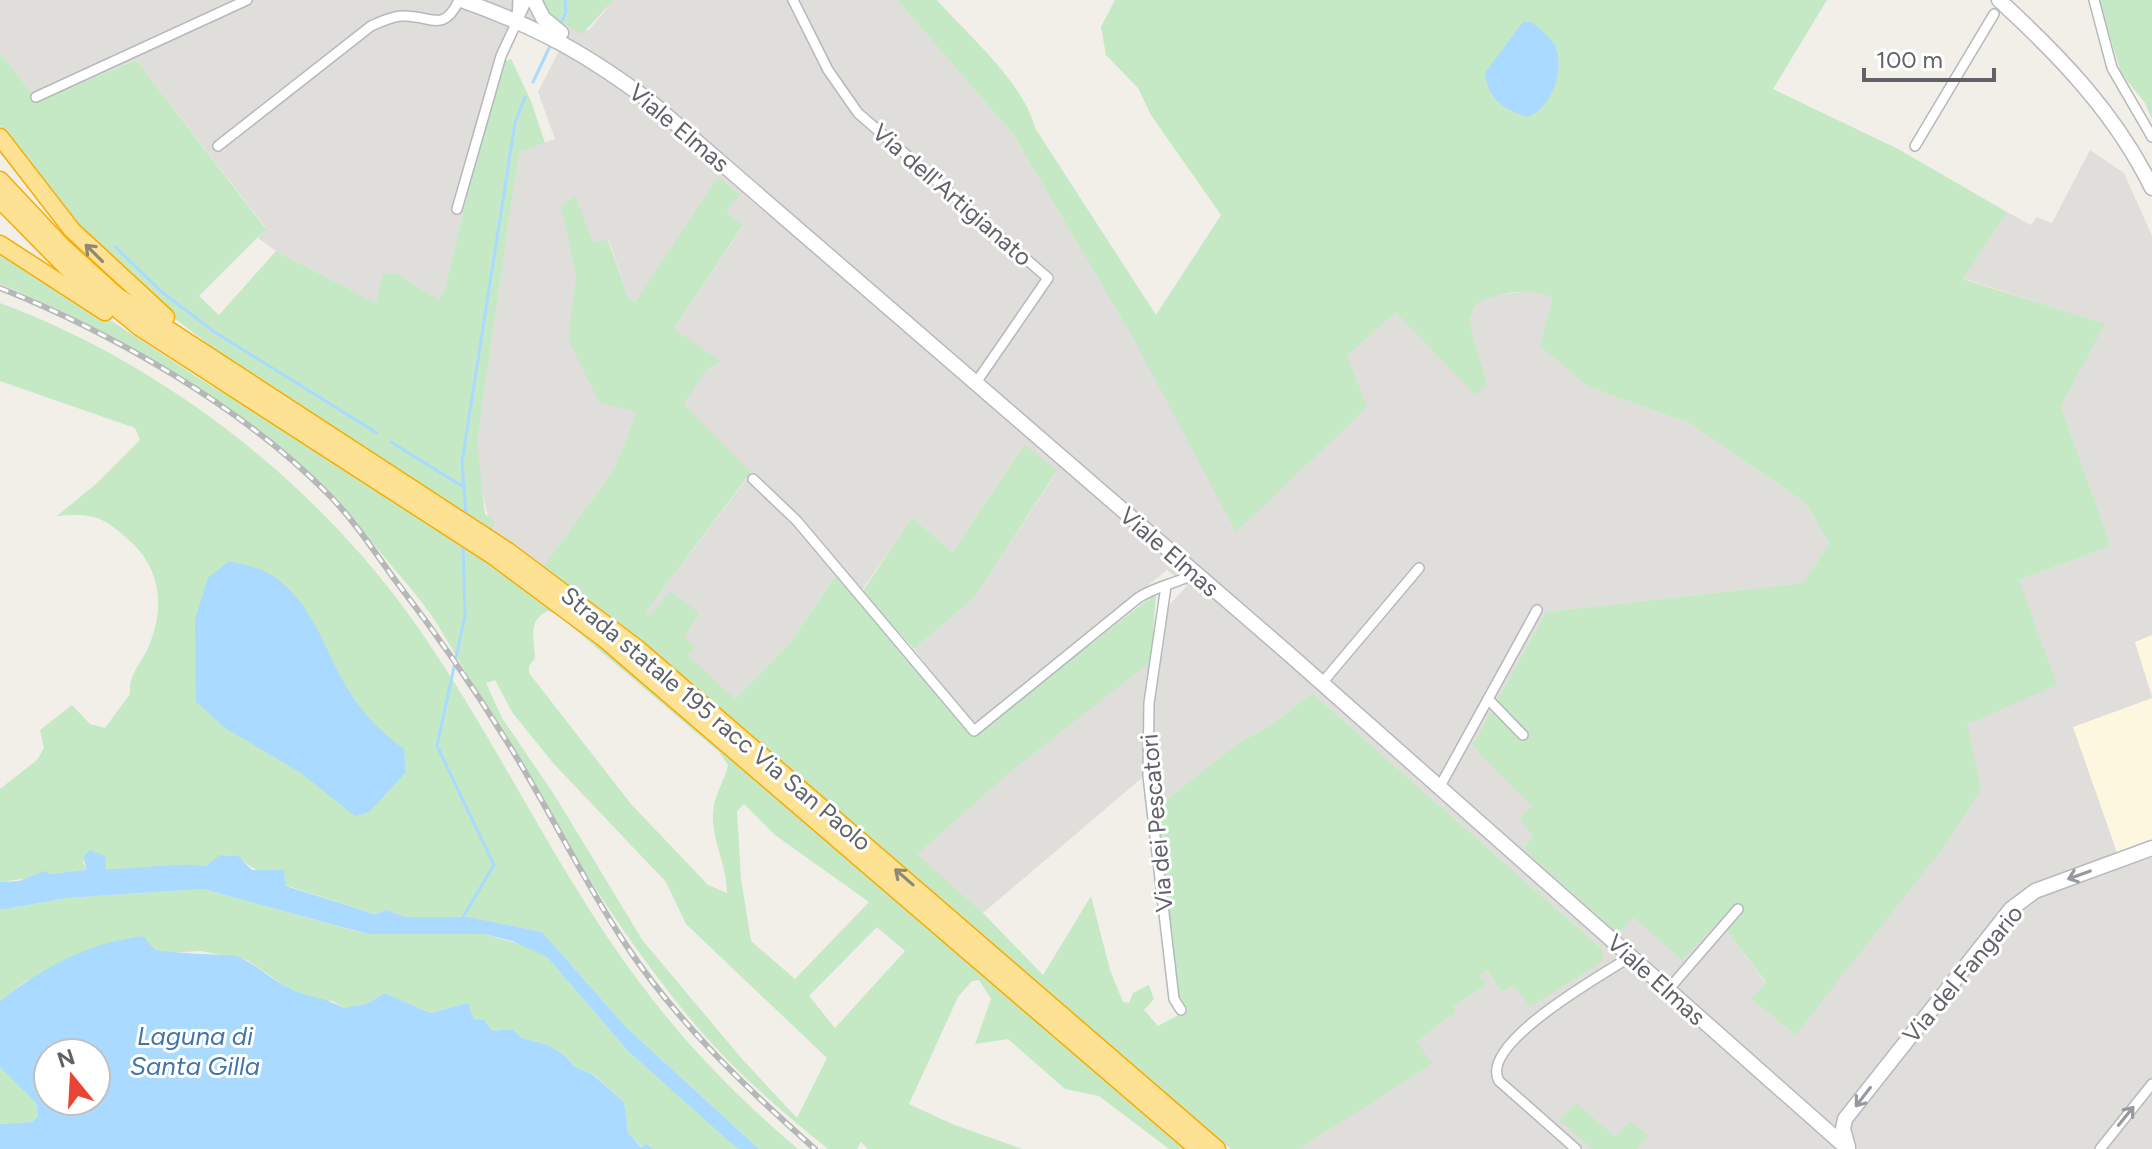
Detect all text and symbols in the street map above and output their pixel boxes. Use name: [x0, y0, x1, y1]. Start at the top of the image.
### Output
scale bar: [1864, 32, 1994, 82]
text: 100 m: [1876, 45, 1943, 74]
street label: Viale Elmas: [623, 77, 735, 178]
street label: Via dell'Artigianato: [866, 117, 1038, 272]
one-way arrow: [85, 244, 104, 263]
street label: Viale Elmas: [1114, 501, 1225, 603]
street label: Strada statale 195 racc Via San Paolo: [555, 580, 877, 857]
street label: Via dei Pescatori: [1134, 733, 1179, 913]
one-way arrow: [895, 869, 915, 887]
one-way arrow: [2067, 869, 2092, 883]
street label: Via del Fangario: [1896, 899, 2029, 1049]
street label: Viale Elmas: [1601, 928, 1711, 1031]
water label: Laguna di Santa Gilla: [130, 1020, 260, 1082]
north arrow: [32, 1037, 112, 1117]
text: N: [54, 1043, 78, 1074]
one-way arrow: [1854, 1086, 1871, 1107]
one-way arrow: [2117, 1106, 2135, 1127]

